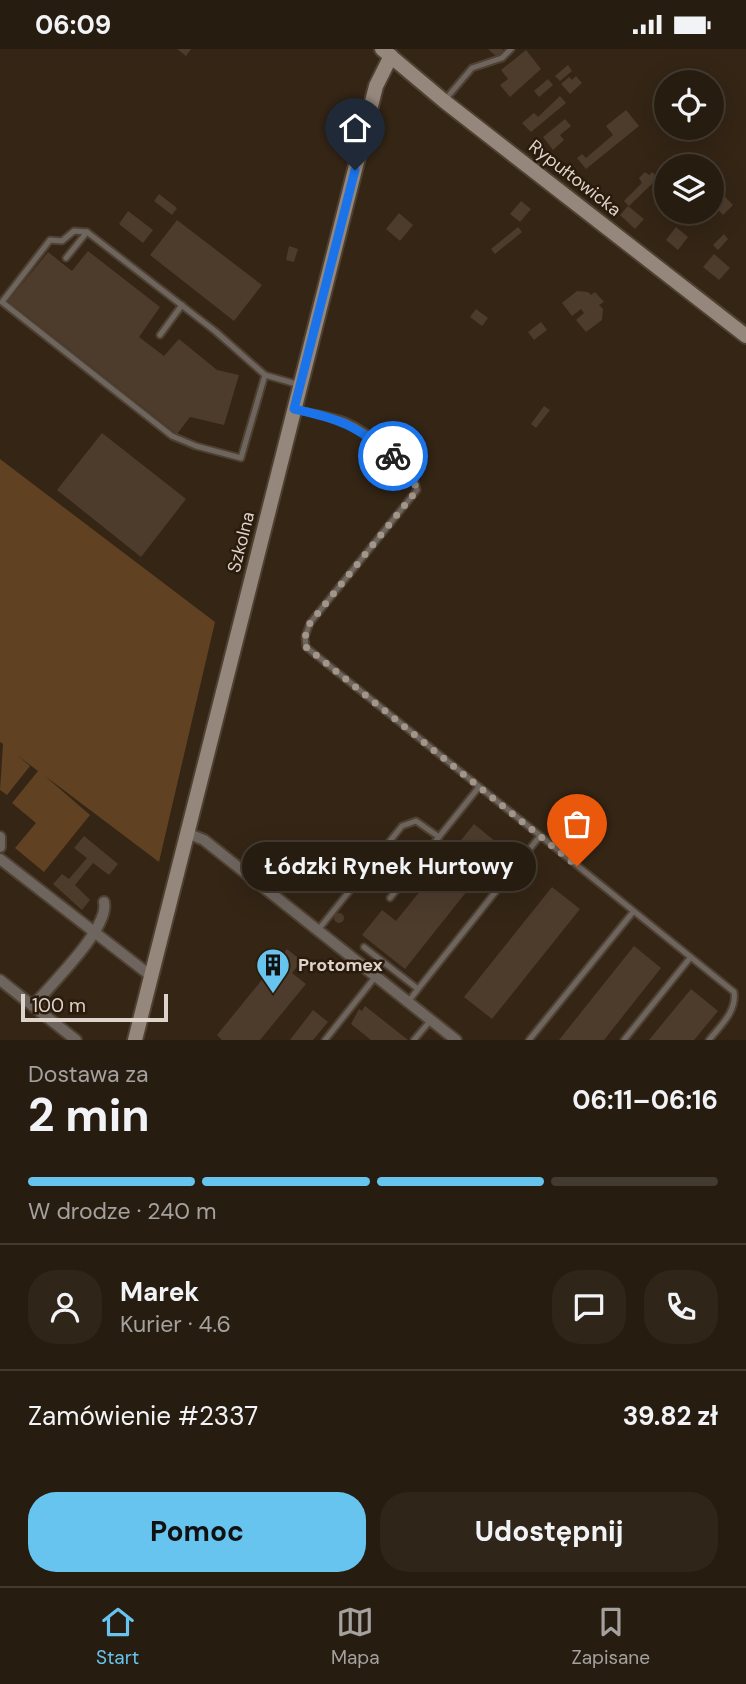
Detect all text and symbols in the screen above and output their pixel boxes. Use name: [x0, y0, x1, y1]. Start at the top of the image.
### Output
text: 06:09: [35, 8, 111, 42]
map controls: [654, 70, 724, 224]
button: locate: [654, 70, 724, 140]
pin: [325, 98, 385, 170]
icon: home: [336, 109, 374, 147]
street label: Rypułtowicka: [524, 134, 626, 222]
button: layers: [654, 154, 724, 224]
courier: [358, 421, 428, 491]
icon: bike: [374, 437, 412, 475]
street label: Szkolna: [222, 509, 260, 575]
pin: [547, 794, 607, 866]
icon: bag: [558, 805, 596, 843]
callout: Łódzki Rynek Hurtowy: [241, 841, 535, 891]
text: Łódzki Rynek Hurtowy: [264, 851, 514, 881]
building icon: Protomex: [254, 946, 292, 995]
place label: Protomex: [298, 953, 383, 977]
scale bar: [21, 991, 168, 1023]
text: 100 m: [32, 993, 86, 1018]
text: Dostawa za: [28, 1059, 149, 1089]
text: 06:11–06:16: [572, 1083, 718, 1117]
text: 2 min: [28, 1085, 150, 1145]
text: W drodze · 240 m: [28, 1196, 217, 1226]
button: person: [28, 1270, 102, 1344]
button: chat: [552, 1270, 626, 1344]
button: phone: [644, 1270, 718, 1344]
text: Marek: [120, 1275, 199, 1309]
text: Kurier · 4.6: [120, 1309, 231, 1339]
text: Zamówienie #2337: [28, 1399, 258, 1433]
text: 39.82 zł: [623, 1399, 718, 1433]
button: Pomoc: [28, 1492, 366, 1572]
button: Udostępnij: [380, 1492, 718, 1572]
tab: Start: [96, 1603, 139, 1670]
tab: Mapa: [331, 1603, 380, 1670]
tab: Zapisane: [571, 1603, 650, 1670]

